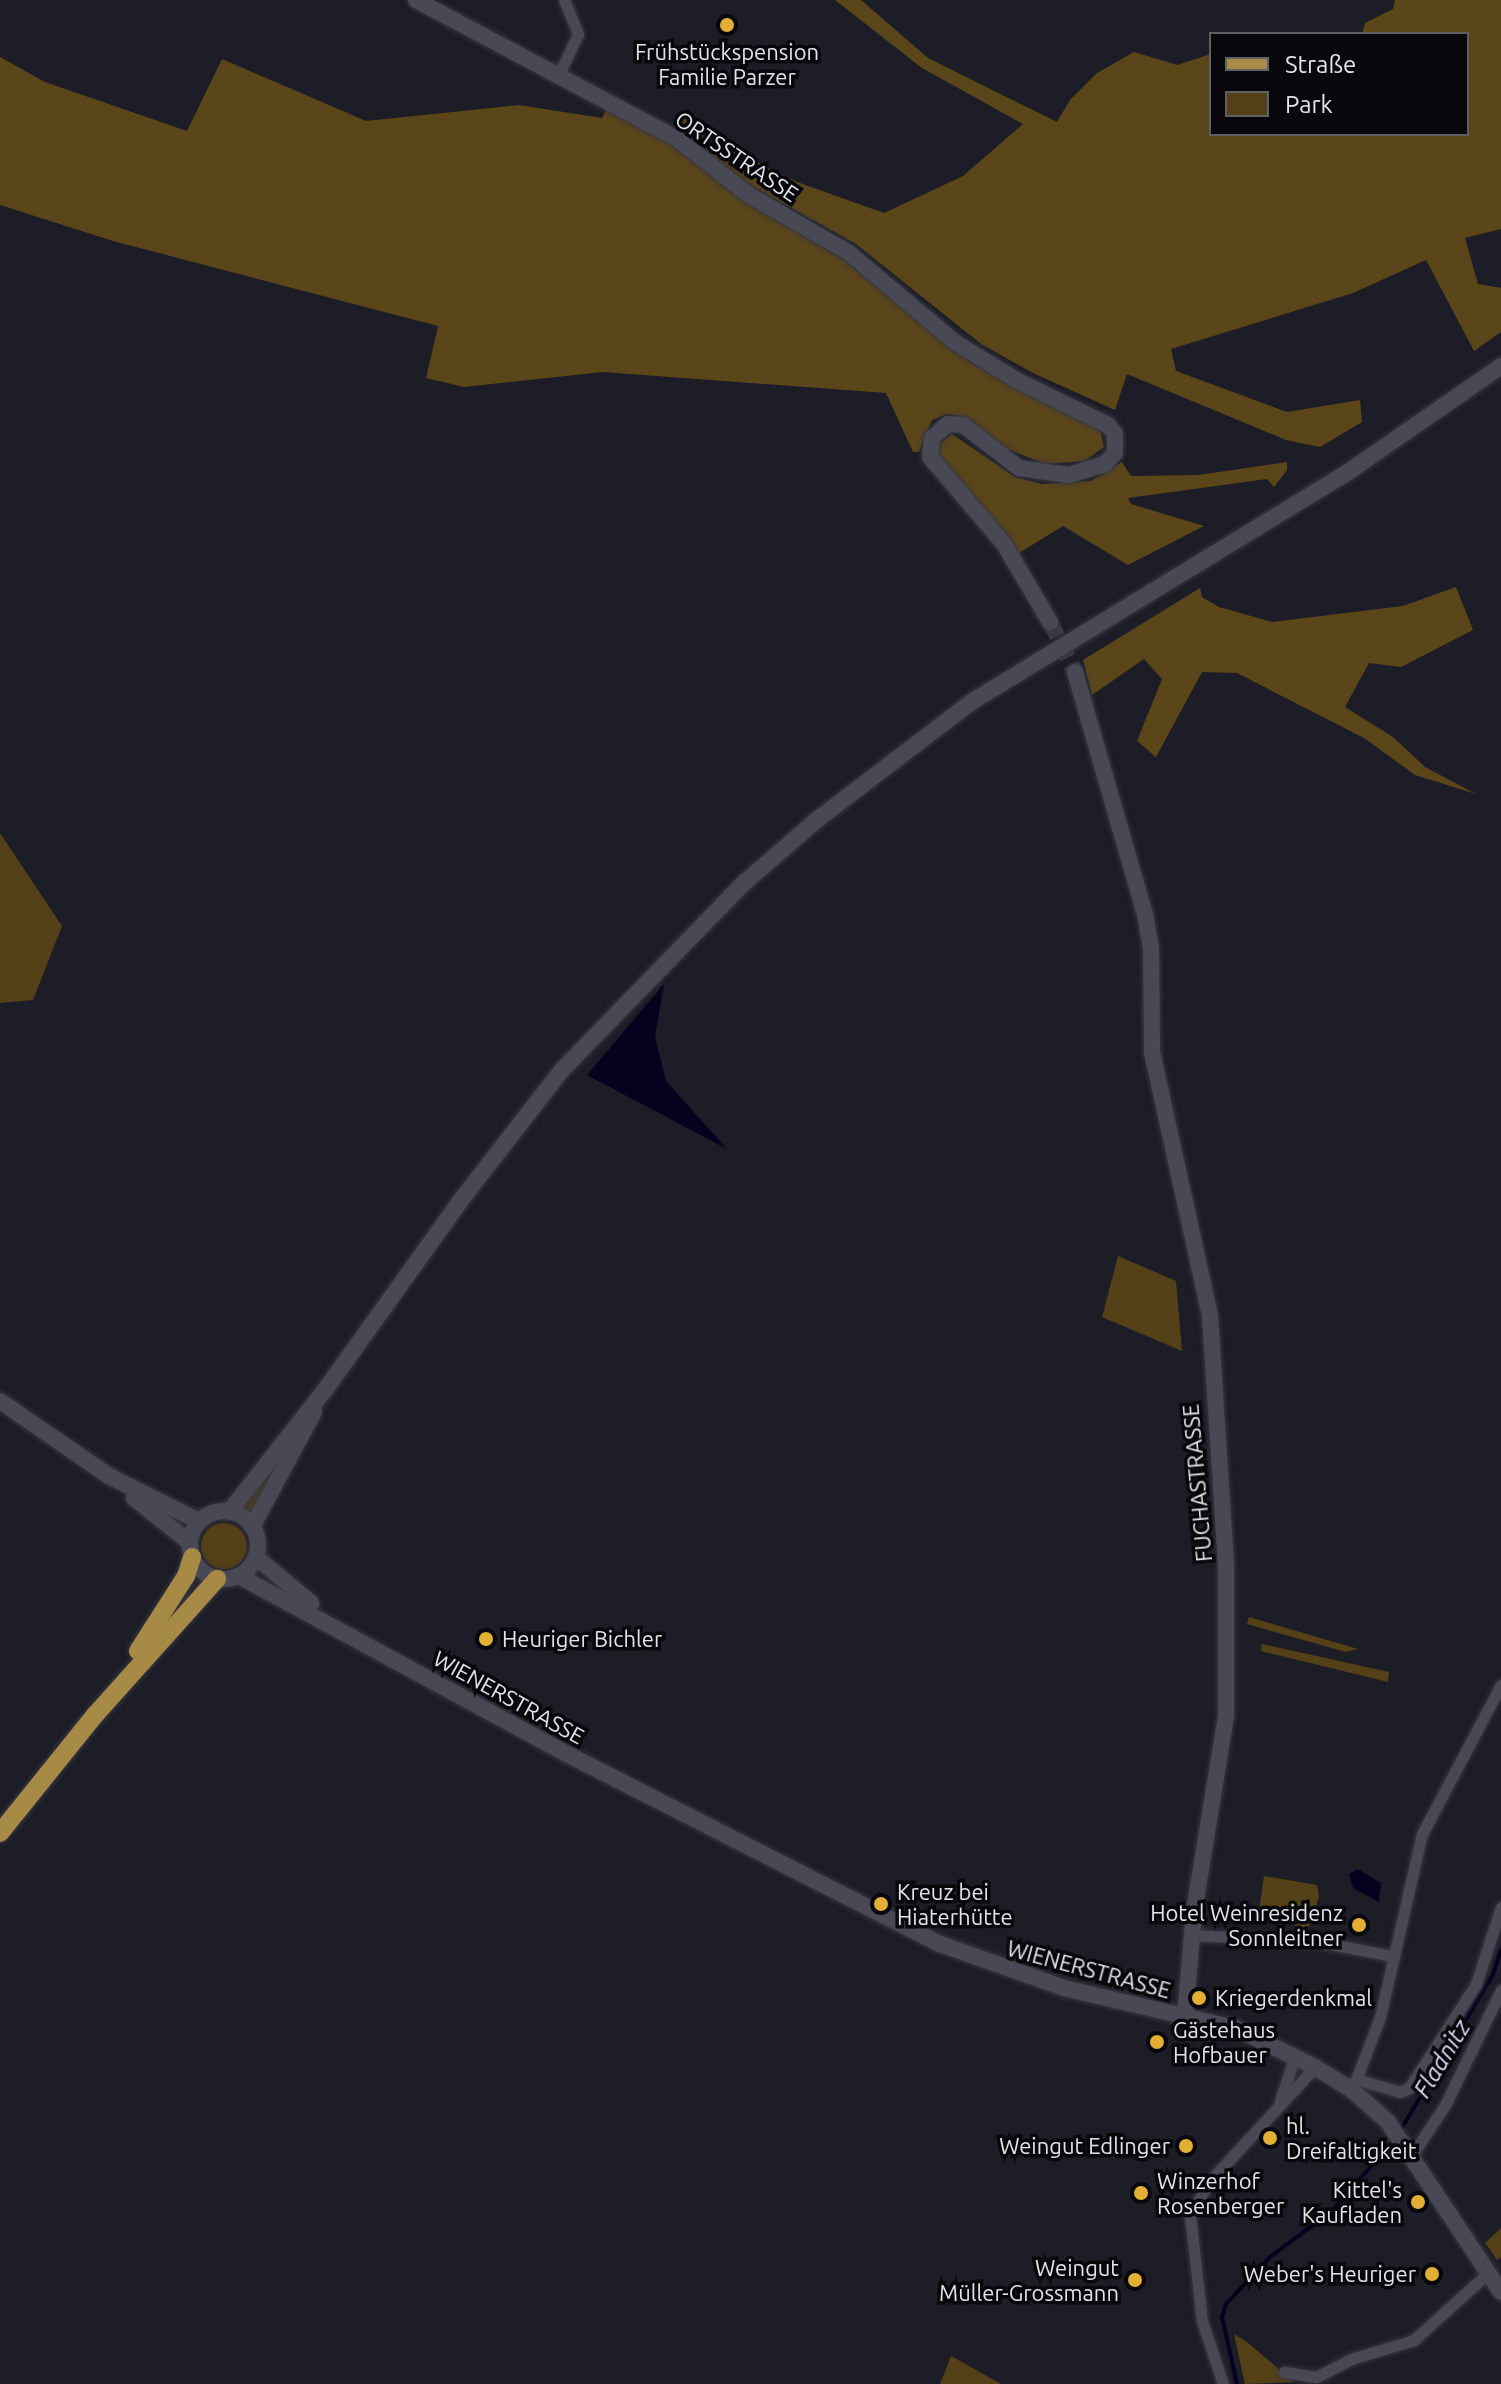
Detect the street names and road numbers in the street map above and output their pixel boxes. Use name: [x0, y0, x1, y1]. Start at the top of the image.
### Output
street label: ORTSSTRASSE: [670, 105, 804, 207]
street label: FUCHASTRASSE: [1177, 1403, 1217, 1563]
street label: WIENERSTRASSE: [429, 1645, 589, 1749]
street label: WIENERSTRASSE: [1004, 1934, 1174, 2004]

